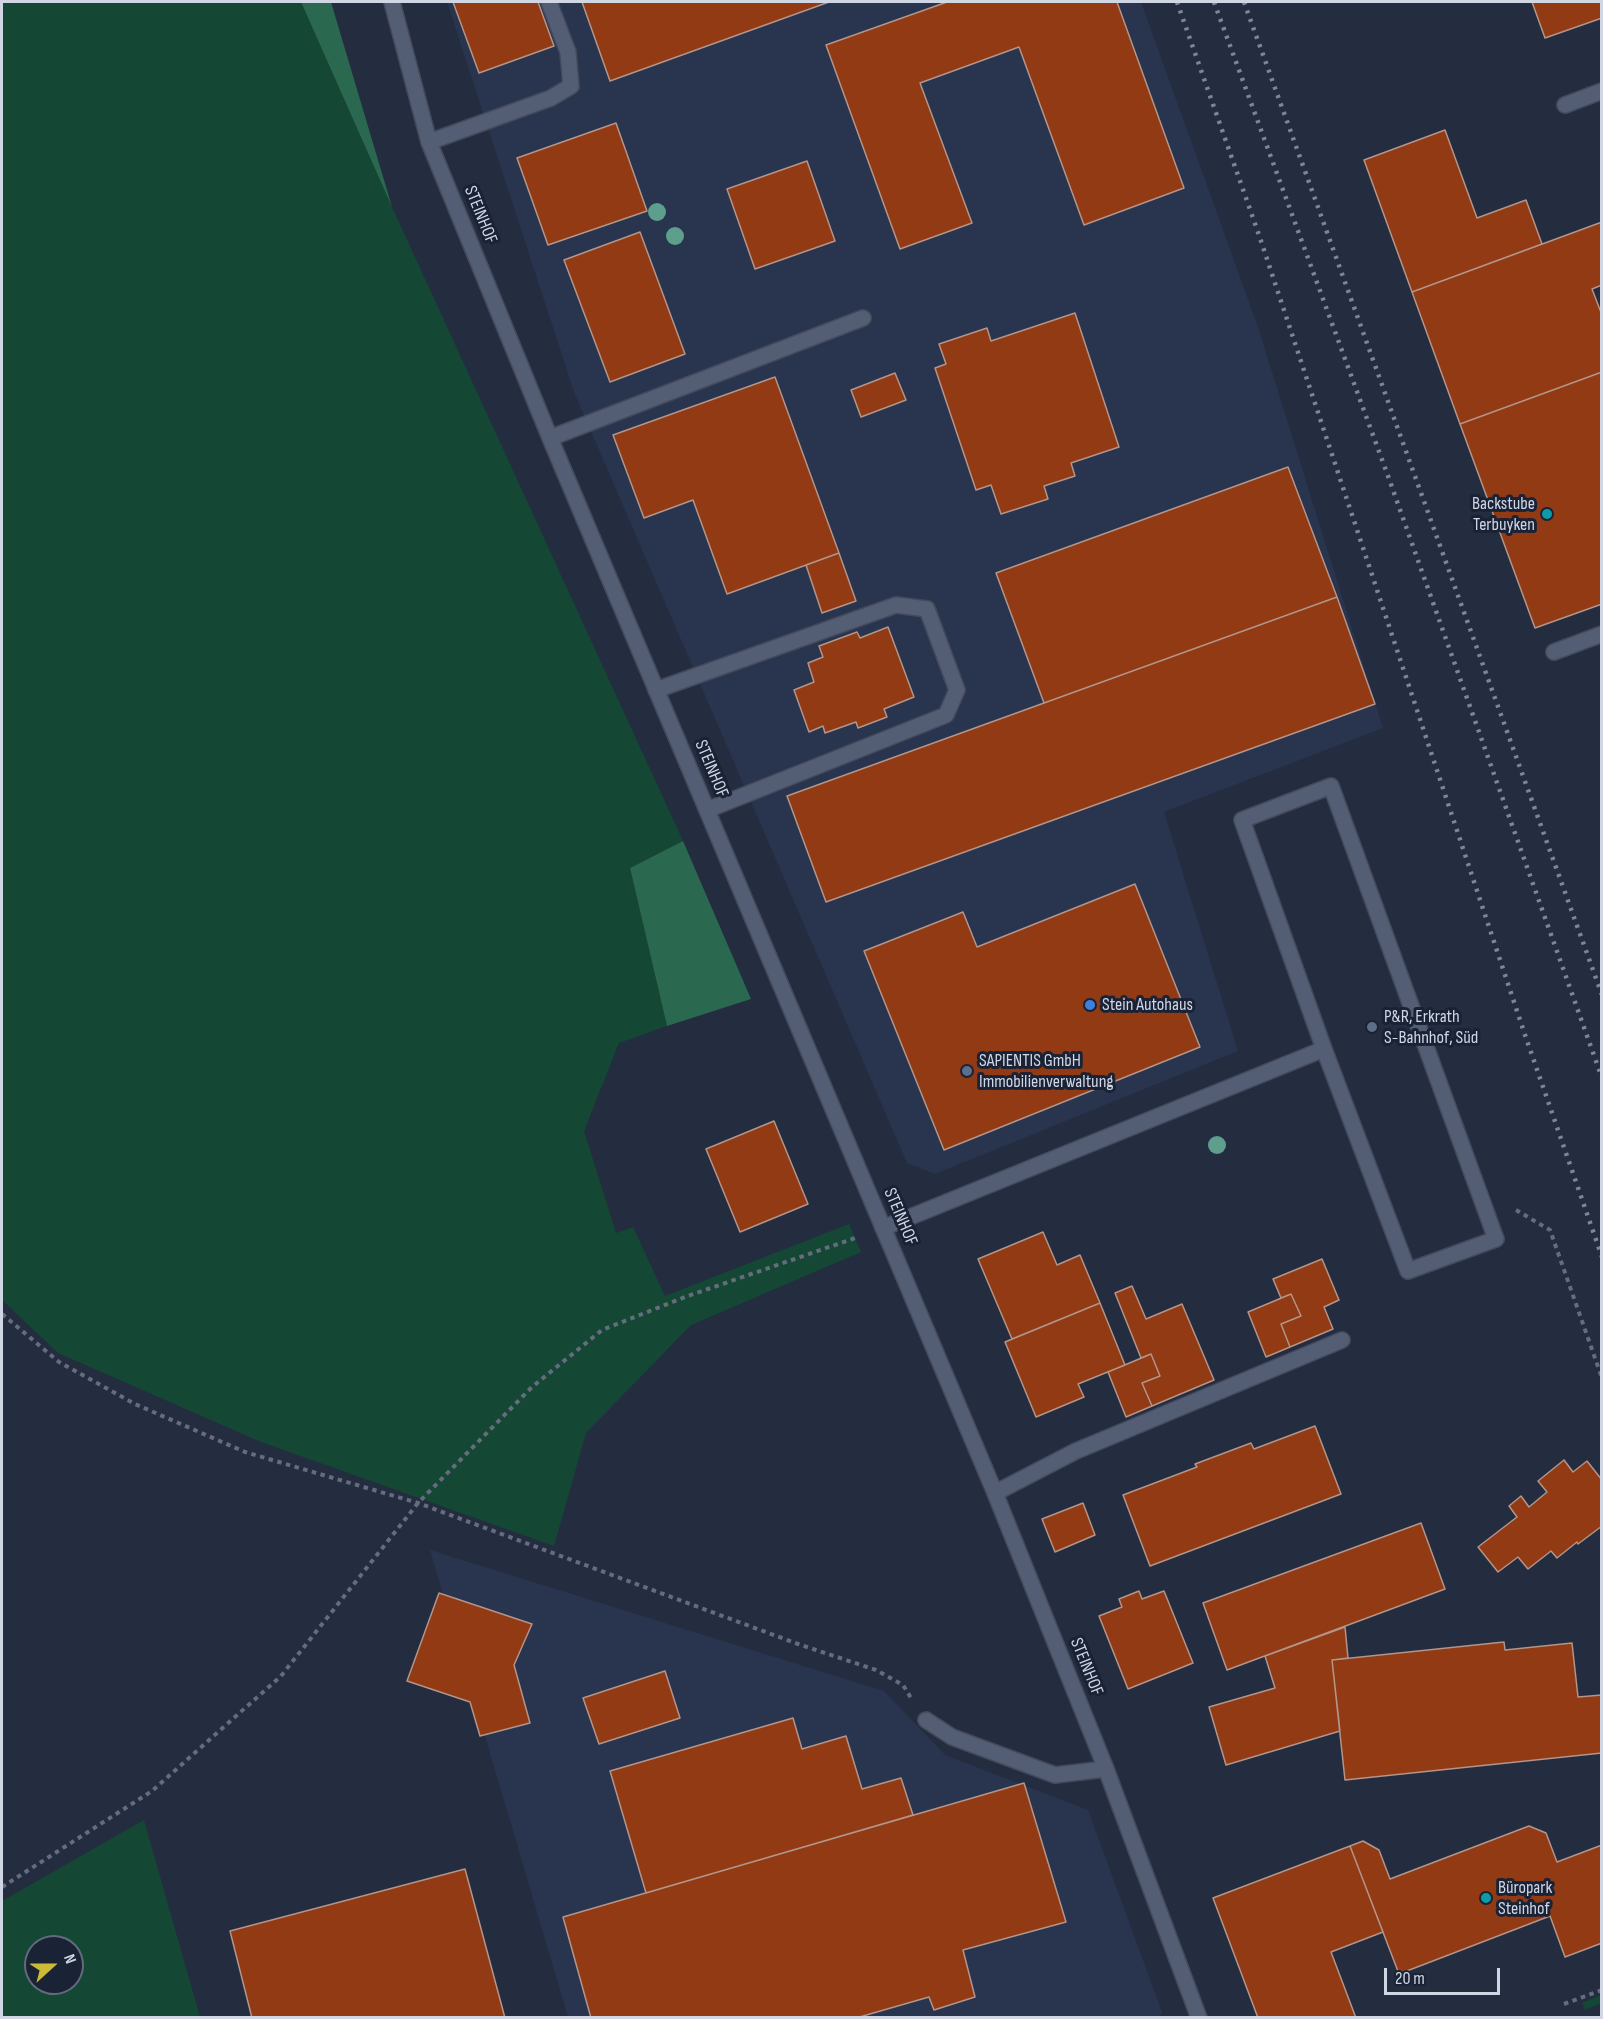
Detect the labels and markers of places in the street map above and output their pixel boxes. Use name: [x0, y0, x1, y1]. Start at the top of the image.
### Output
place label: Backstube Terbuyken: [1472, 493, 1535, 536]
marker: Backstube Terbuyken: [1540, 507, 1554, 521]
place label: Stein Autohaus: [1102, 994, 1193, 1016]
marker: Stein Autohaus: [1083, 998, 1097, 1012]
place label: P&R, Erkrath S-Bahnhof, Süd: [1384, 1006, 1478, 1048]
marker: P&R, Erkrath S-Bahnhof, Süd: [1365, 1020, 1379, 1034]
place label: SAPIENTIS GmbH Immobilienverwaltung: [979, 1050, 1114, 1092]
marker: SAPIENTIS GmbH Immobilienverwaltung: [960, 1064, 974, 1078]
place label: Büropark Steinhof: [1498, 1877, 1552, 1920]
marker: Büropark Steinhof: [1479, 1891, 1493, 1905]

